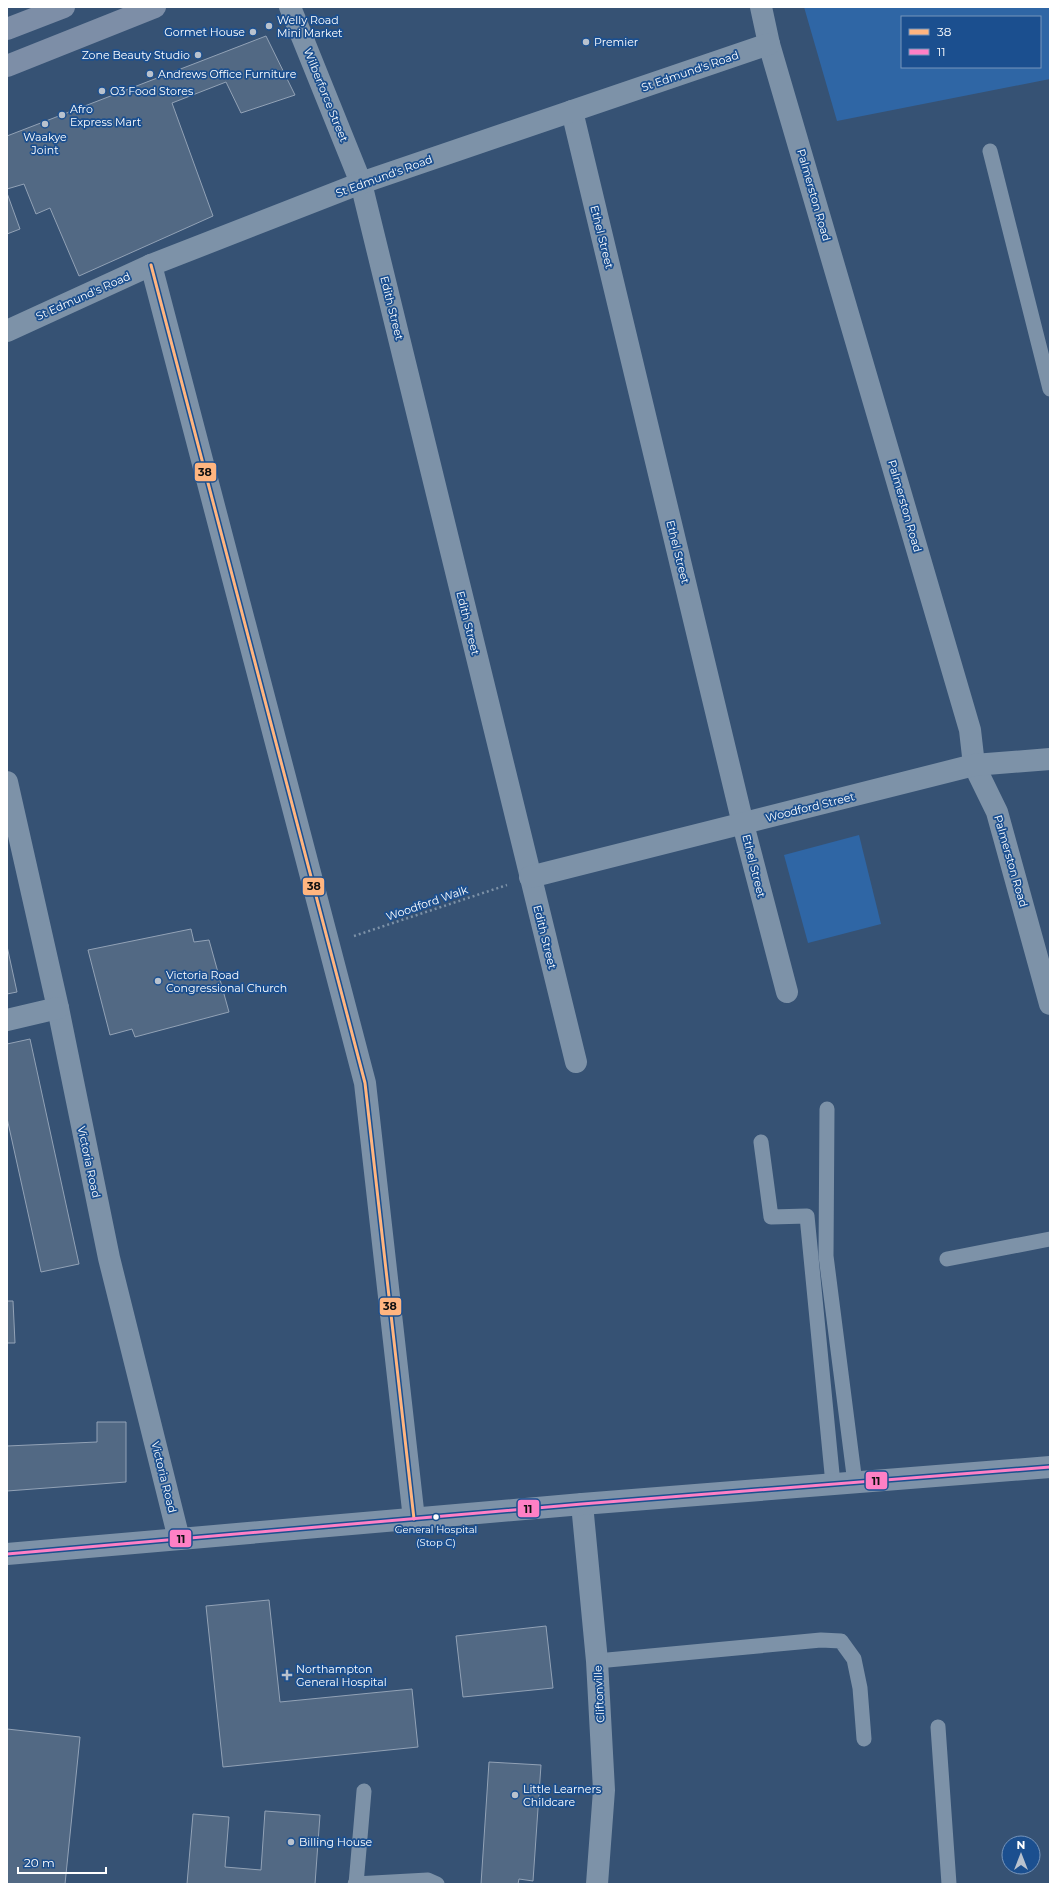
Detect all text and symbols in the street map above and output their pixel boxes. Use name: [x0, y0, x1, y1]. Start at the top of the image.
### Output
place label: Welly Road Mini Market: [277, 13, 343, 40]
legend: [901, 16, 1041, 68]
marker: Welly Road Mini Market: [264, 21, 274, 31]
text: 38: [937, 24, 952, 39]
place label: Gormet House: [164, 25, 245, 39]
marker: Gormet House: [248, 27, 258, 37]
place label: Premier: [594, 35, 638, 49]
marker: Premier: [581, 37, 591, 47]
text: 11: [937, 44, 946, 59]
street label: Wilberforce Street: [301, 46, 351, 145]
place label: Zone Beauty Studio: [82, 48, 190, 62]
street label: St Edmund's Road: [639, 48, 741, 94]
marker: Zone Beauty Studio: [193, 50, 203, 60]
place label: Andrews Office Furniture: [158, 67, 297, 81]
marker: Andrews Office Furniture: [145, 69, 155, 79]
place label: O3 Food Stores: [110, 84, 194, 98]
marker: O3 Food Stores: [97, 86, 107, 96]
place label: Afro Express Mart: [70, 102, 142, 129]
marker: Afro Express Mart: [57, 110, 67, 120]
marker: Waakye Joint: [40, 119, 50, 129]
place label: Waakye Joint: [23, 130, 67, 157]
street label: Palmerston Road: [794, 147, 834, 243]
street label: St Edmund's Road: [334, 152, 434, 200]
street label: Ethel Street: [587, 204, 617, 271]
street label: St Edmund's Road: [34, 269, 132, 323]
street label: Edith Street: [377, 274, 407, 342]
street label: Palmerston Road: [885, 458, 925, 554]
line badge: 38: [194, 462, 217, 482]
text: 38: [197, 465, 212, 479]
street label: Ethel Street: [663, 519, 693, 586]
street label: Edith Street: [453, 589, 483, 657]
street label: Woodford Street: [764, 789, 856, 825]
street label: Palmerston Road: [991, 813, 1031, 909]
street label: Ethel Street: [739, 833, 769, 900]
line badge: 38: [302, 877, 325, 896]
text: 38: [306, 879, 321, 893]
street label: Woodford Walk: [384, 882, 470, 924]
street label: Edith Street: [530, 903, 560, 971]
place label: Victoria Road Congressional Church: [166, 968, 287, 995]
marker: Victoria Road Congressional Church: [153, 976, 163, 986]
street label: Victoria Road: [75, 1125, 103, 1199]
line badge: 38: [379, 1297, 402, 1316]
text: 38: [382, 1299, 397, 1313]
street label: Victoria Road: [148, 1440, 180, 1514]
line badge: 11: [865, 1471, 888, 1490]
text: 11: [872, 1474, 880, 1488]
line badge: 11: [517, 1499, 540, 1518]
text: 11: [524, 1502, 532, 1516]
marker: General Hospital (Stop C): [431, 1512, 441, 1522]
place label: General Hospital (Stop C): [395, 1523, 477, 1549]
line badge: 11: [169, 1529, 192, 1548]
text: 11: [177, 1532, 185, 1546]
place label: Northampton General Hospital: [296, 1662, 387, 1689]
street label: Cliftonville: [590, 1665, 607, 1723]
marker: Northampton General Hospital: [281, 1669, 293, 1681]
place label: Little Learners Childcare: [523, 1782, 602, 1809]
marker: Little Learners Childcare: [510, 1790, 520, 1800]
place label: Billing House: [299, 1835, 373, 1849]
north arrow: [1001, 1835, 1041, 1875]
marker: Billing House: [286, 1837, 296, 1847]
text: N: [1017, 1838, 1025, 1852]
scale bar: [18, 1849, 106, 1875]
text: 20 m: [24, 1855, 55, 1870]

